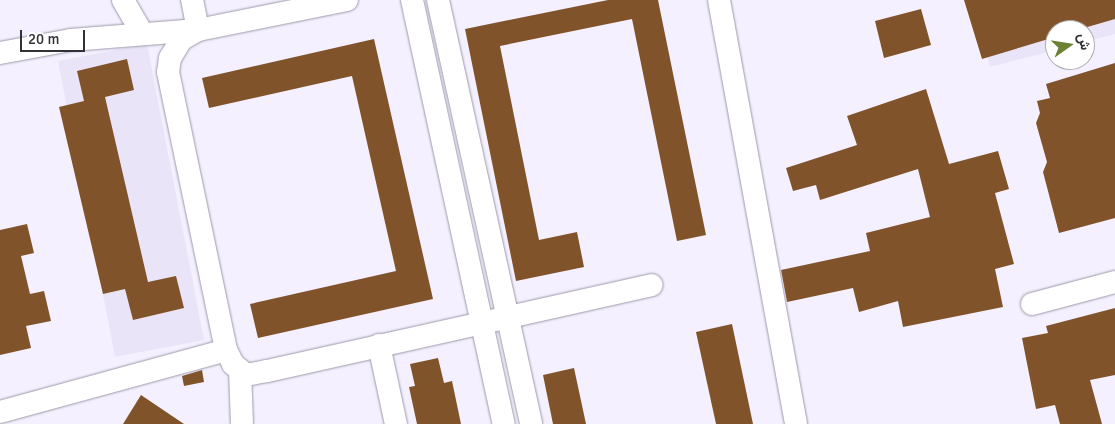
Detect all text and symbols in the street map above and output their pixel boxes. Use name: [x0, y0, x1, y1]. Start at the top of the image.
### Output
scale bar: [22, 20, 88, 52]
north arrow: [1045, 20, 1095, 70]
text: 20 m: [28, 30, 59, 48]
text: ش: [1074, 32, 1094, 52]

